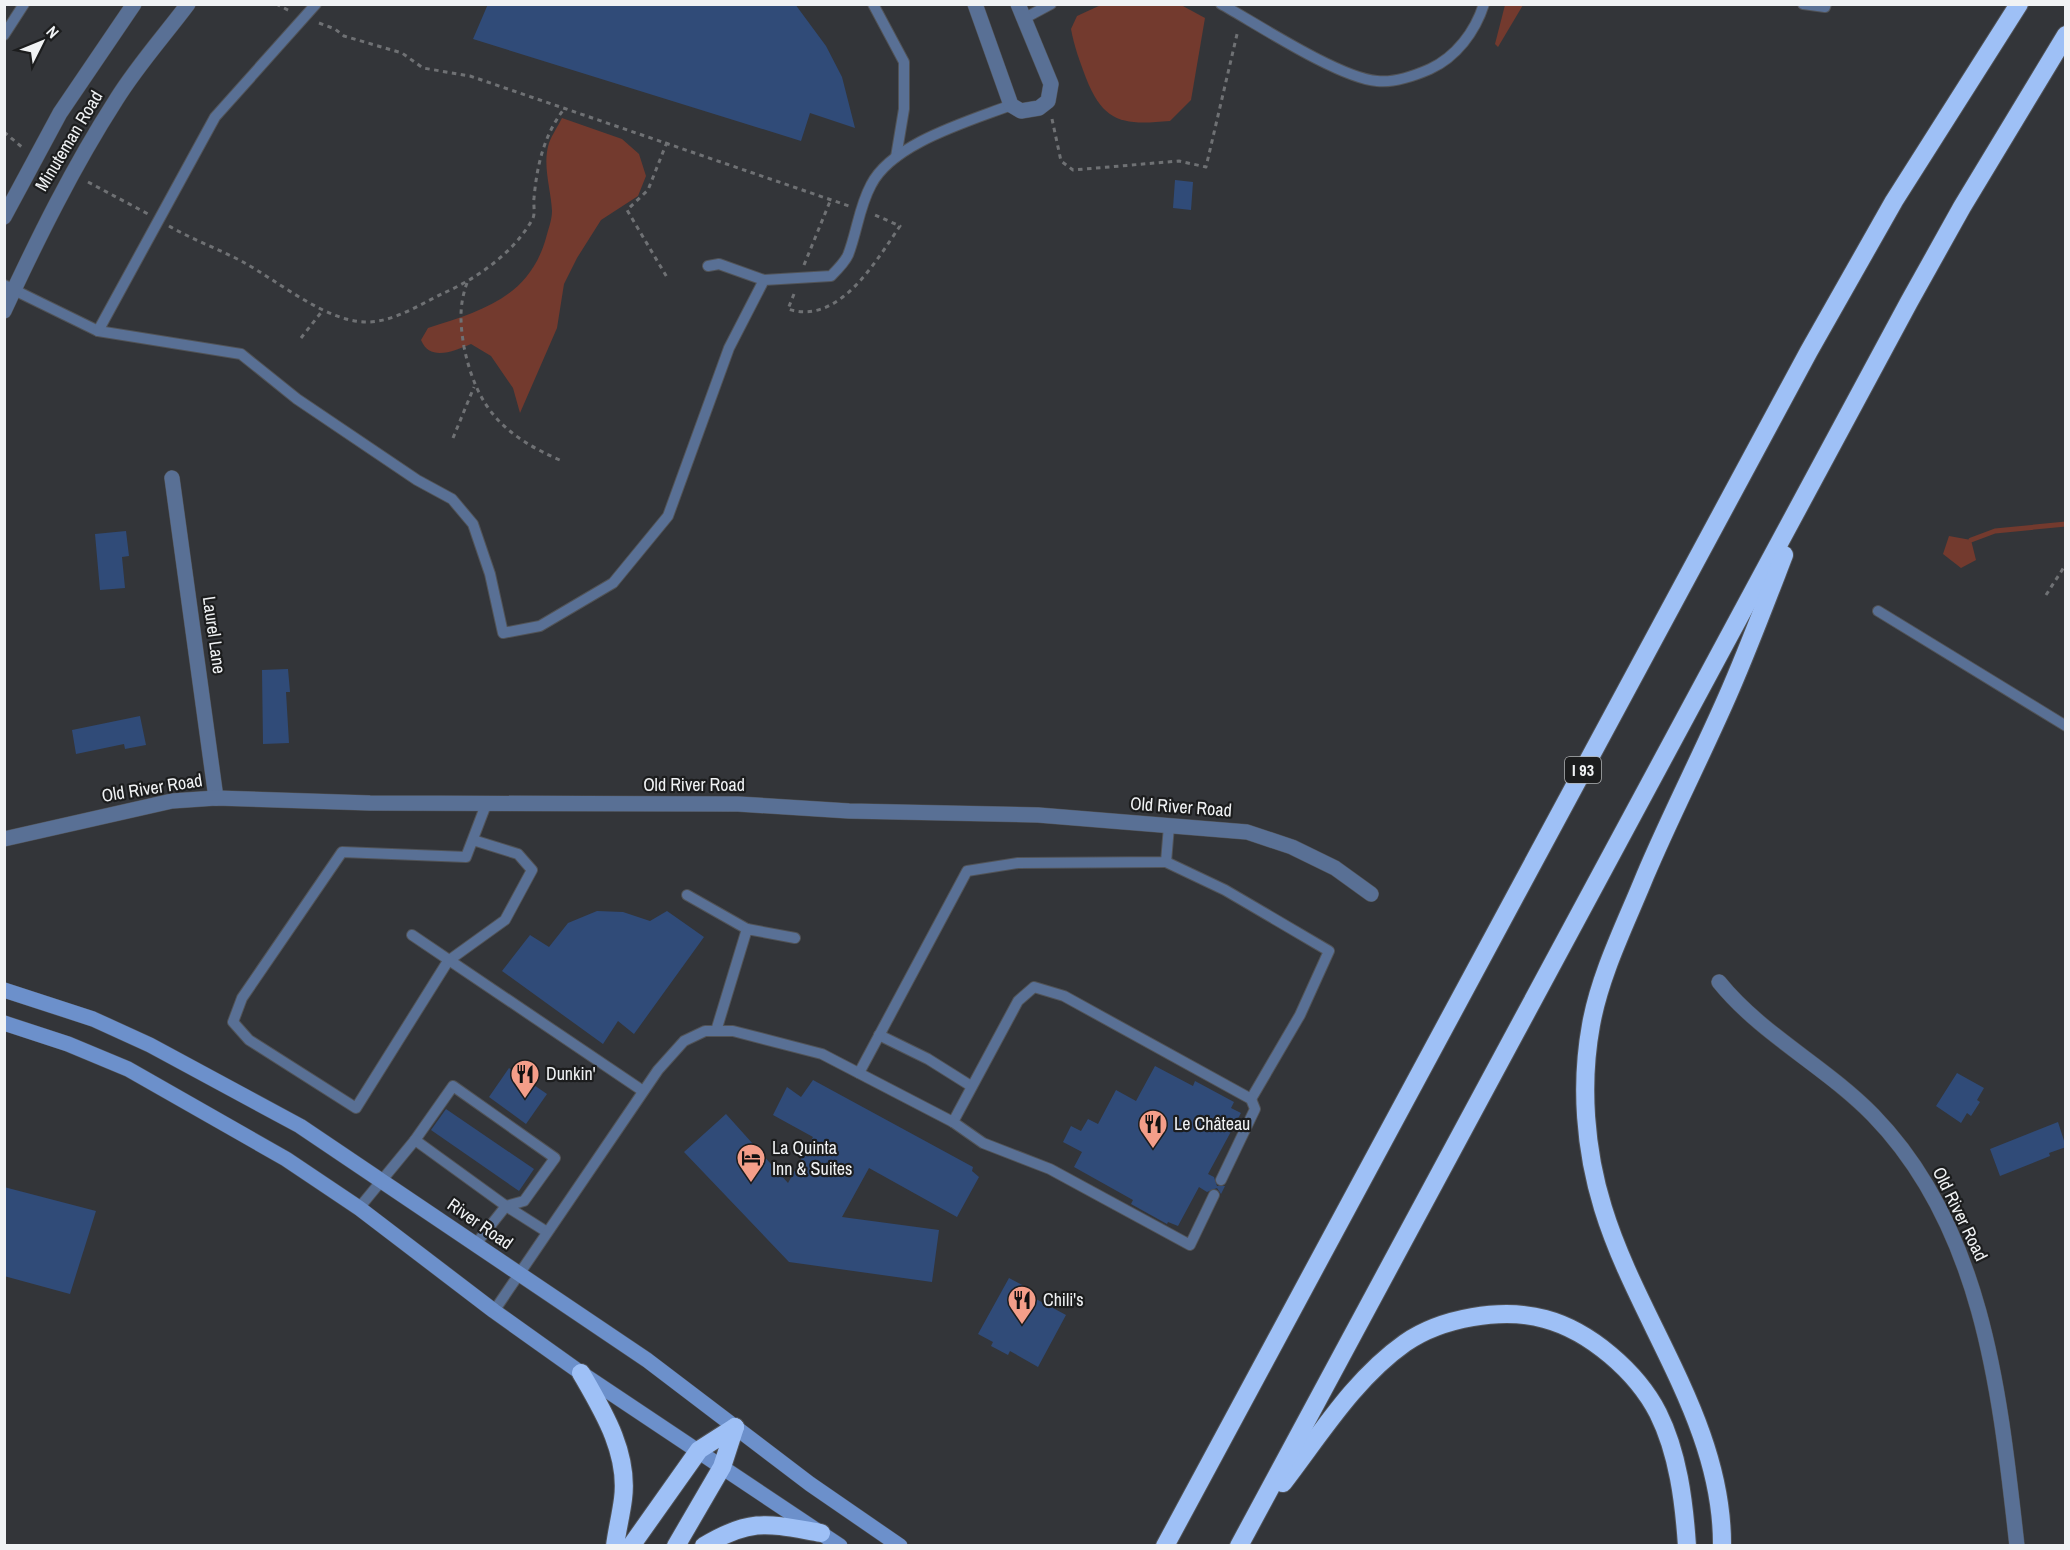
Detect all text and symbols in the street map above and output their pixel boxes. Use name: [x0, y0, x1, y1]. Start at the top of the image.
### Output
north arrow: [12, 12, 72, 72]
text: N: [42, 21, 64, 43]
street label: Minuteman Road: [29, 86, 108, 196]
street label: Laurel Lane: [197, 595, 232, 675]
road number: I 93: [1565, 757, 1601, 783]
street label: Old River Road: [100, 767, 204, 808]
street label: Old River Road: [643, 772, 745, 797]
street label: Old River Road: [1129, 790, 1233, 823]
restaurant icon: Dunkin': [509, 1058, 541, 1100]
place label: Dunkin': [546, 1061, 596, 1086]
restaurant icon: Le Château: [1137, 1108, 1169, 1150]
place label: Le Château: [1174, 1111, 1250, 1136]
place label: La Quinta Inn & Suites: [772, 1135, 852, 1181]
hotel icon: La Quinta Inn & Suites: [735, 1142, 767, 1184]
street label: Old River Road: [1927, 1163, 1994, 1265]
street label: River Road: [443, 1192, 518, 1255]
restaurant icon: Chili's: [1006, 1284, 1038, 1326]
place label: Chili's: [1043, 1287, 1084, 1312]

